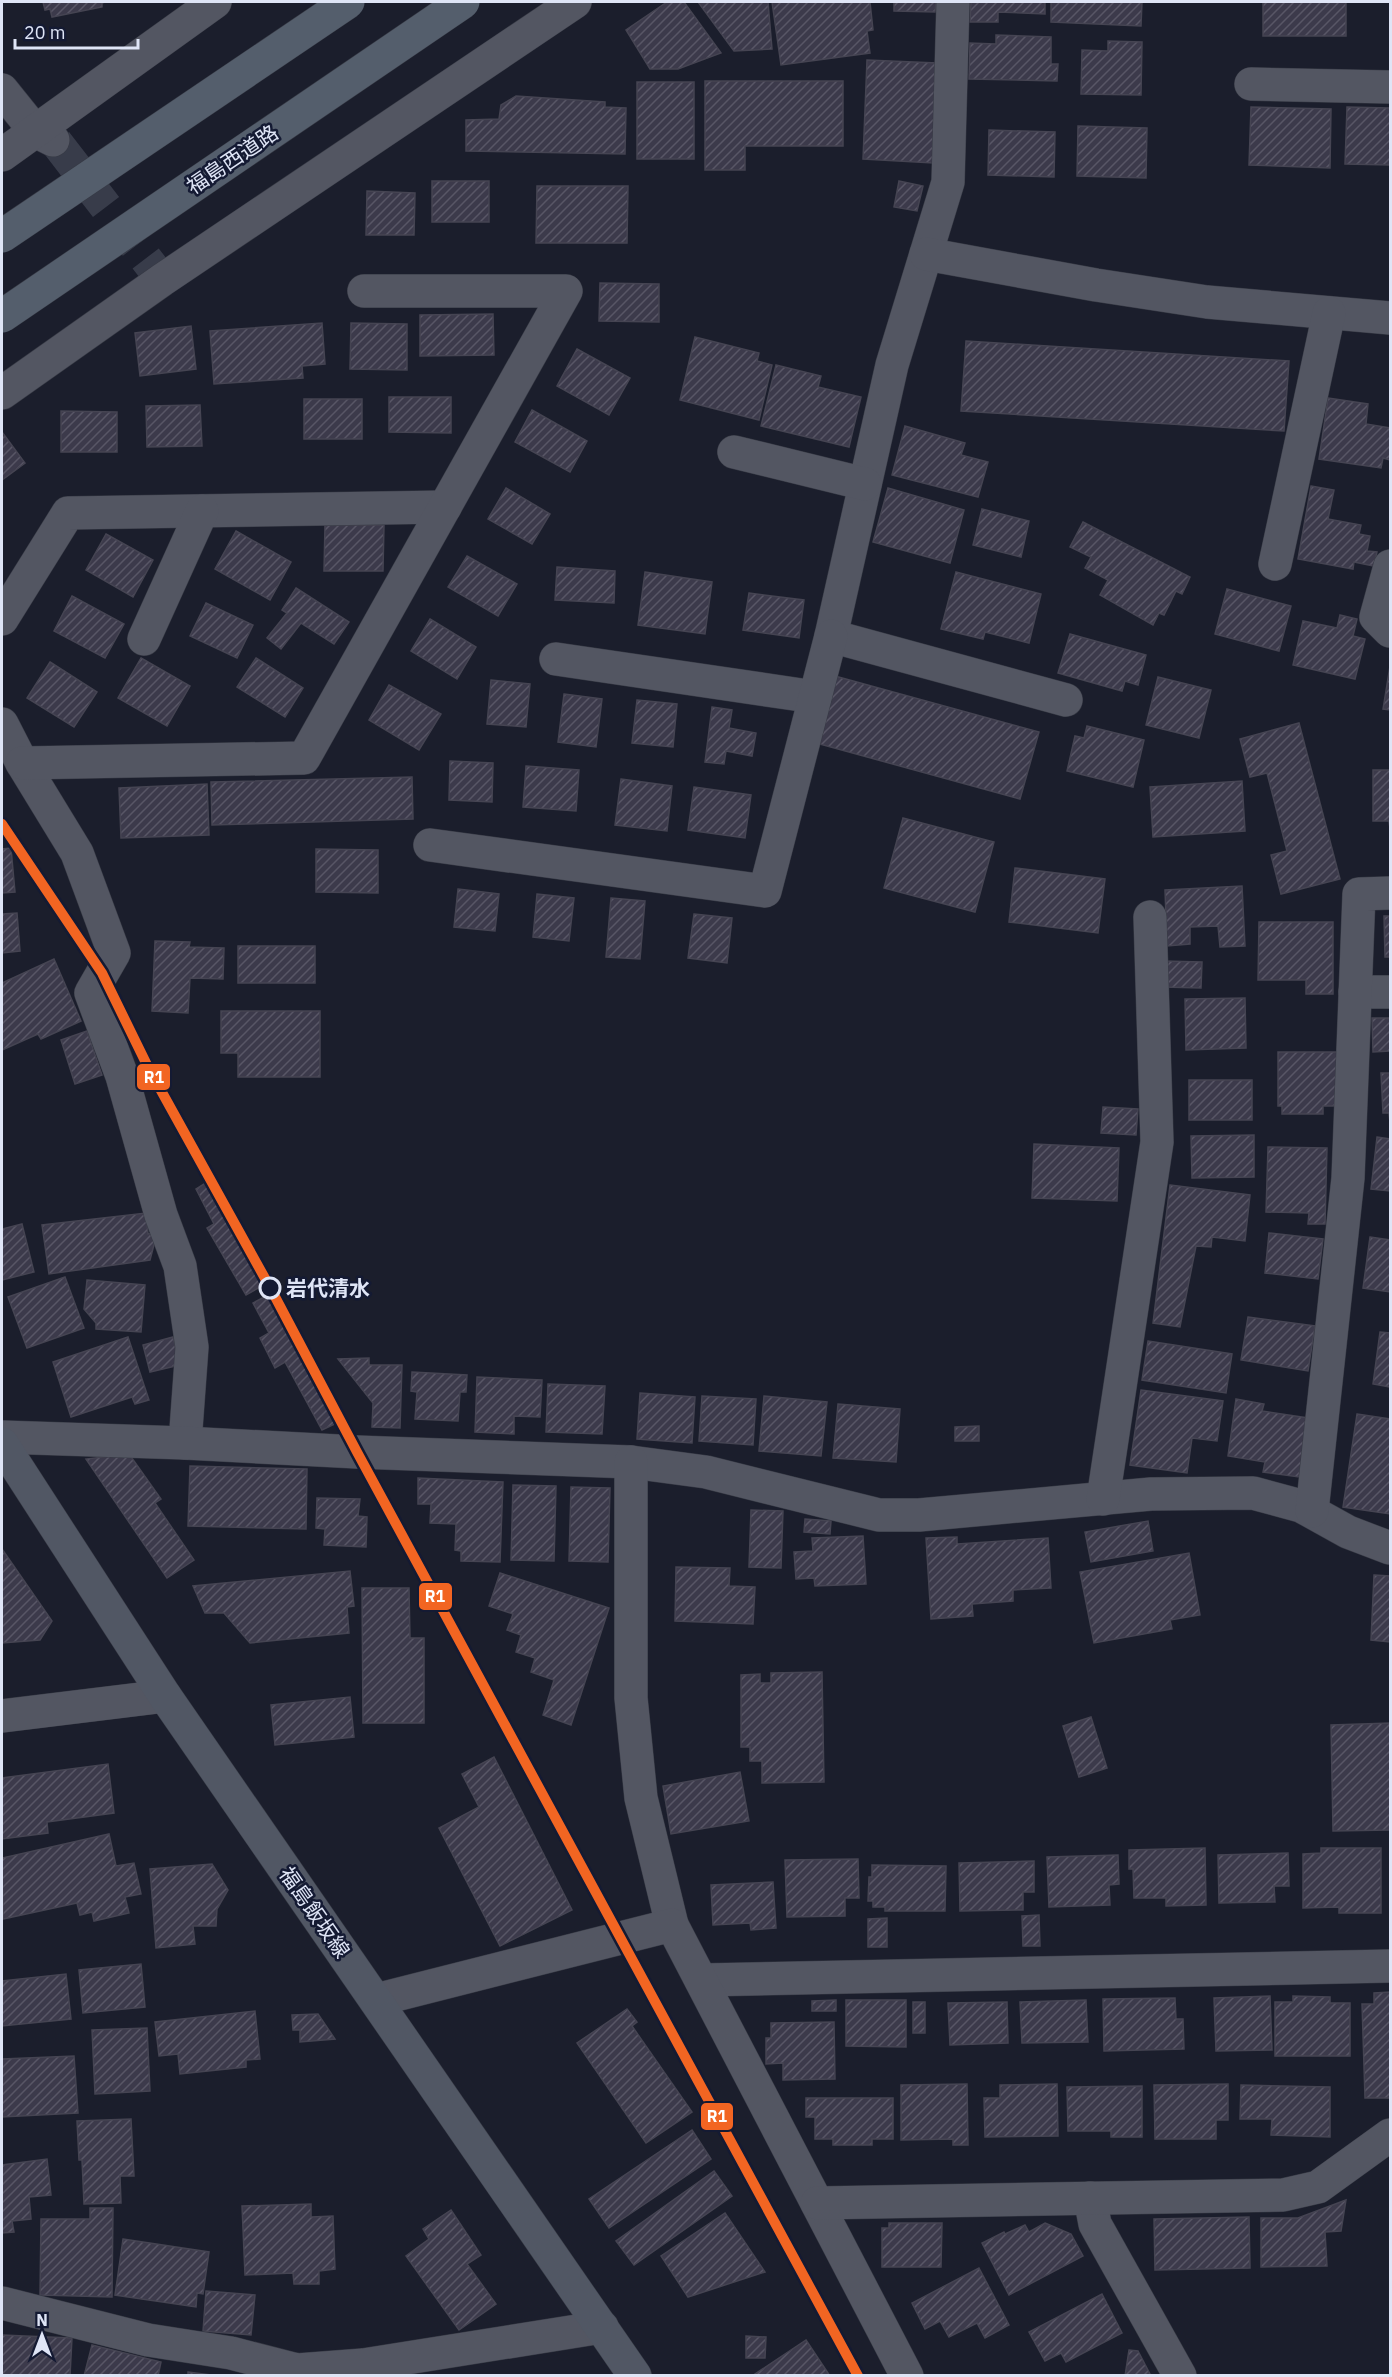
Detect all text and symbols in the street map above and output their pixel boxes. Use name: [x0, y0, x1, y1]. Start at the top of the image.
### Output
scale bar: [15, 12, 138, 50]
text: 20 m: [24, 21, 66, 44]
street label: 福島西道路: [181, 118, 283, 200]
line badge: R1: [136, 1063, 171, 1091]
text: R1: [144, 1067, 165, 1087]
place label: 岩代清水: [286, 1274, 370, 1302]
marker: 岩代清水: [259, 1277, 281, 1299]
line badge: R1: [418, 1582, 453, 1611]
text: R1: [425, 1586, 446, 1606]
street label: 福島飯坂線: [273, 1861, 357, 1963]
line badge: R1: [700, 2102, 734, 2131]
text: R1: [707, 2106, 728, 2126]
north arrow: [12, 2305, 72, 2365]
text: N: [36, 2310, 48, 2330]

